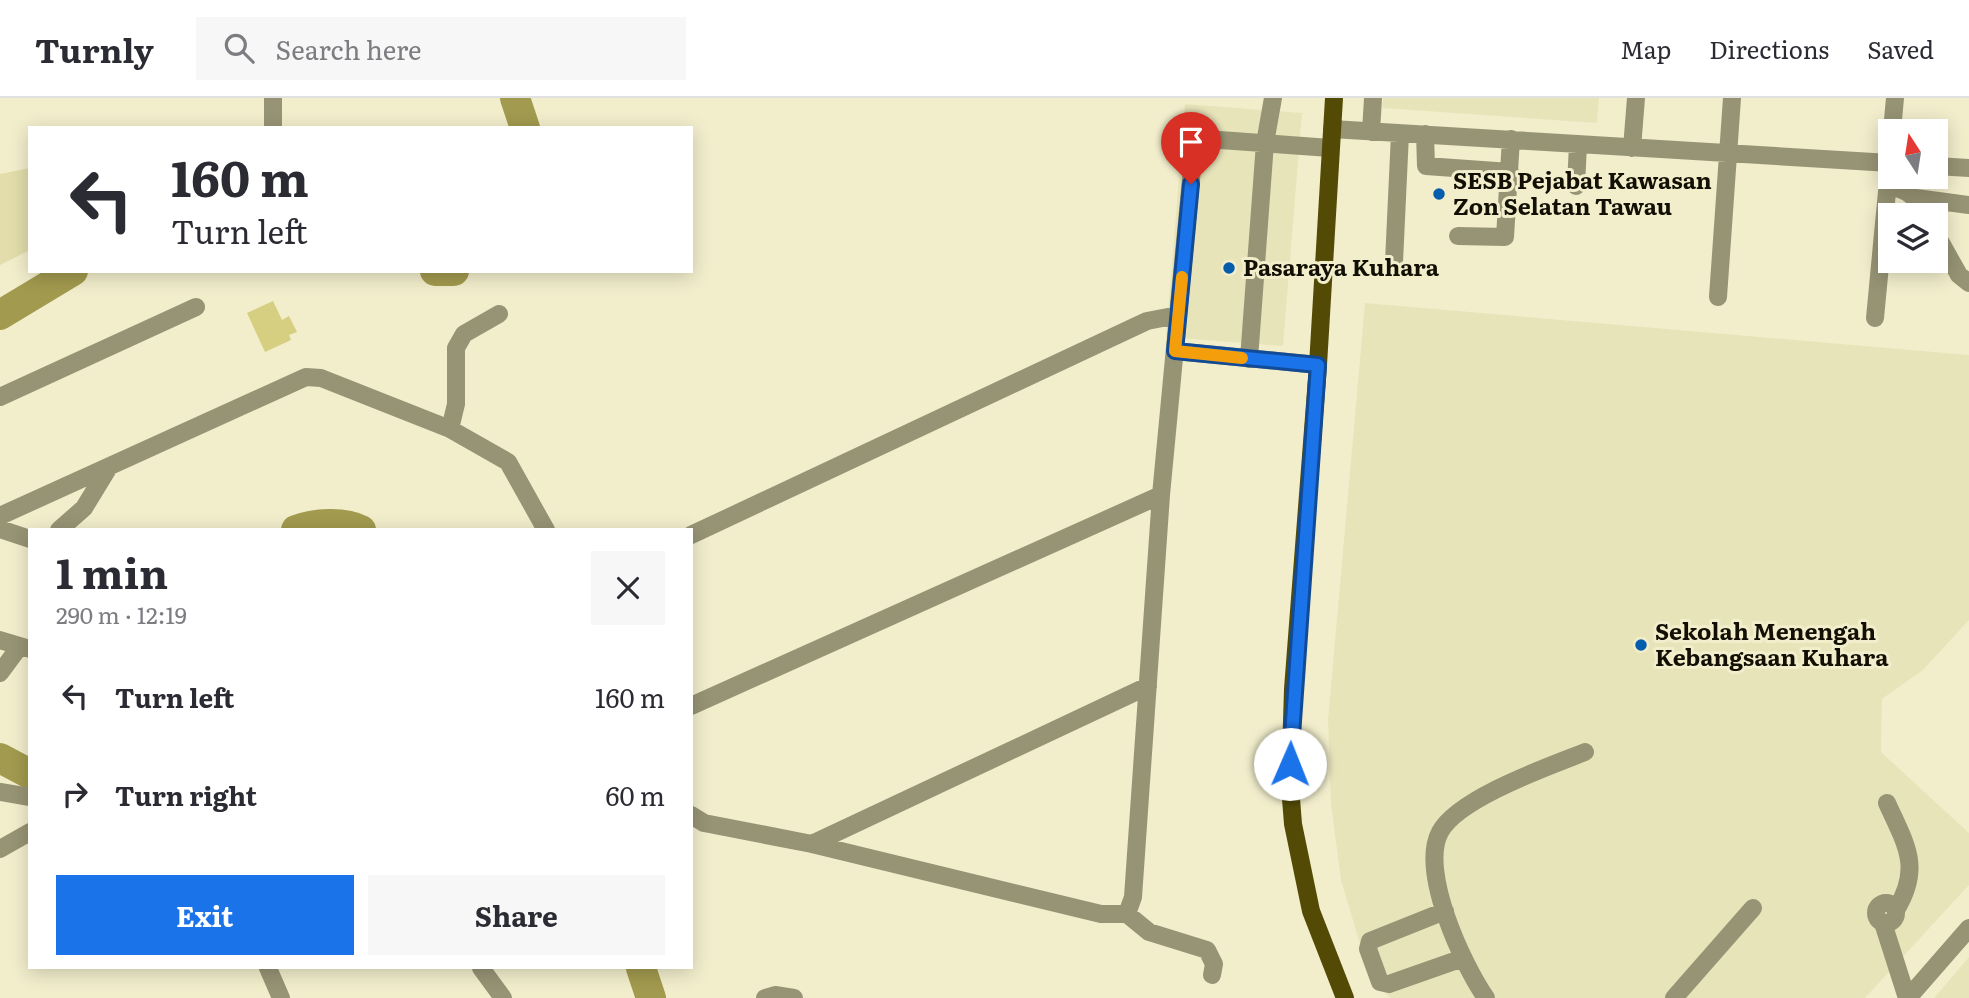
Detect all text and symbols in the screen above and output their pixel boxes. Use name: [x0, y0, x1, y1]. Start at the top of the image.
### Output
search box: [196, 17, 686, 80]
text: Turnly: [35, 24, 154, 73]
icon: search: [220, 29, 258, 67]
text: Search here: [276, 29, 421, 68]
text: Map: [1620, 31, 1671, 66]
text: Directions: [1709, 31, 1829, 66]
text: Saved: [1867, 31, 1934, 66]
pin: [1161, 112, 1221, 184]
north arrow: [1878, 119, 1948, 189]
map controls: [1878, 119, 1948, 273]
icon: arrive: [1172, 123, 1210, 161]
text: 160 m: [171, 139, 309, 212]
icon: left: [56, 154, 147, 245]
place label: SESB Pejabat Kawasan Zon Selatan Tawau: [1453, 162, 1712, 222]
marker: SESB Pejabat Kawasan Zon Selatan Tawau: [1431, 186, 1447, 202]
button: layers: [1878, 203, 1948, 273]
text: Turn left: [171, 206, 308, 254]
place label: Pasaraya Kuhara: [1243, 249, 1440, 283]
marker: Pasaraya Kuhara: [1221, 260, 1237, 276]
text: 1 min: [56, 540, 168, 602]
button: close: [591, 551, 665, 625]
text: 290 m · 12:19: [56, 597, 187, 631]
place label: Sekolah Menengah Kebangsaan Kuhara: [1655, 613, 1889, 673]
marker: Sekolah Menengah Kebangsaan Kuhara: [1633, 637, 1649, 653]
icon: left: [56, 677, 94, 715]
text: Turn left: [115, 677, 234, 716]
text: 160 m: [595, 677, 665, 716]
position arrow: [1253, 727, 1327, 801]
icon: right: [56, 775, 94, 813]
text: Turn right: [115, 775, 257, 814]
text: 60 m: [606, 775, 665, 814]
button: Exit: [56, 875, 354, 955]
button: Share: [368, 875, 665, 955]

